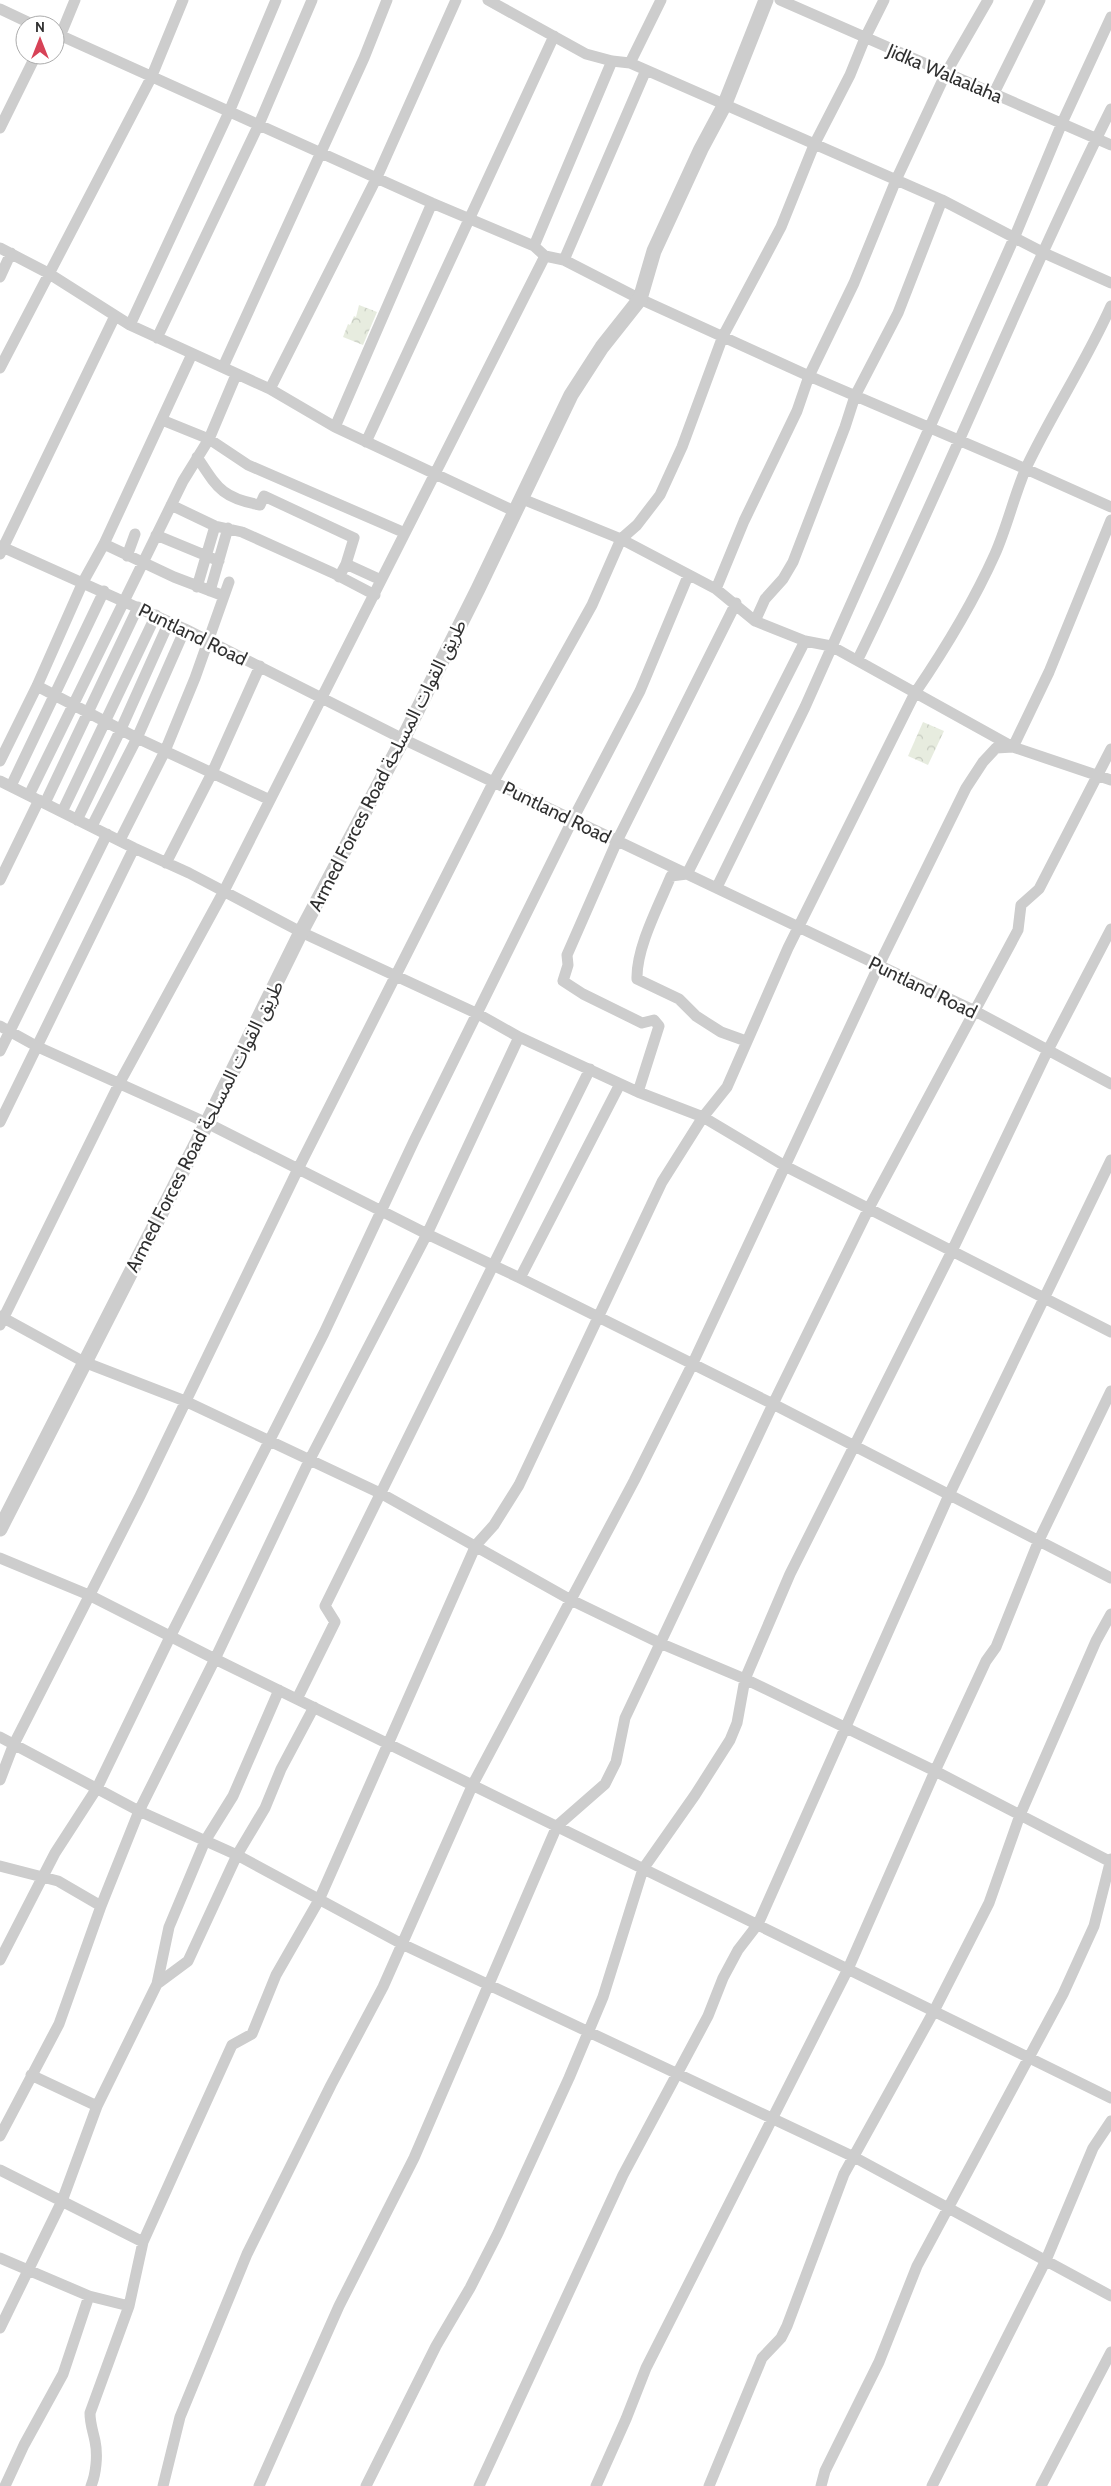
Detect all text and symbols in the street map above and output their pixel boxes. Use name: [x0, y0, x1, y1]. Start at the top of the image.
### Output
north arrow: [15, 15, 65, 65]
text: N: [35, 18, 45, 36]
street label: Jidka Walaalaha: [883, 38, 1006, 108]
street label: Puntland Road: [135, 598, 251, 671]
street label: Armed Forces Road طريق القوات المسلحة: [304, 615, 471, 915]
street label: Puntland Road: [499, 776, 615, 849]
street label: Puntland Road: [865, 951, 981, 1024]
street label: Armed Forces Road طريق القوات المسلحة: [121, 976, 288, 1276]

